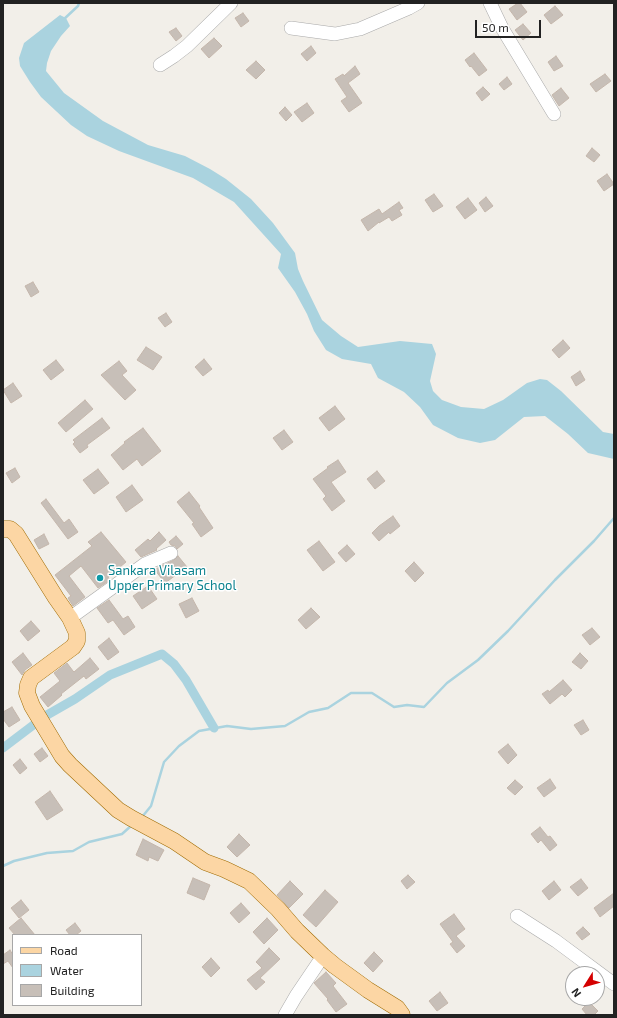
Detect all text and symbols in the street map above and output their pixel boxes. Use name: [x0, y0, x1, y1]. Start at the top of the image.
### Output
scale bar: [477, 12, 543, 38]
text: 50 m: [482, 20, 509, 34]
place label: Sankara Vilasam Upper Primary School: [108, 563, 236, 594]
marker: Sankara Vilasam Upper Primary School: [95, 573, 105, 583]
legend: [12, 934, 142, 1006]
text: Road: [50, 943, 78, 957]
text: Water: [50, 963, 84, 977]
north arrow: [565, 966, 605, 1006]
text: Building: [50, 983, 94, 997]
text: N: [568, 986, 583, 1000]

